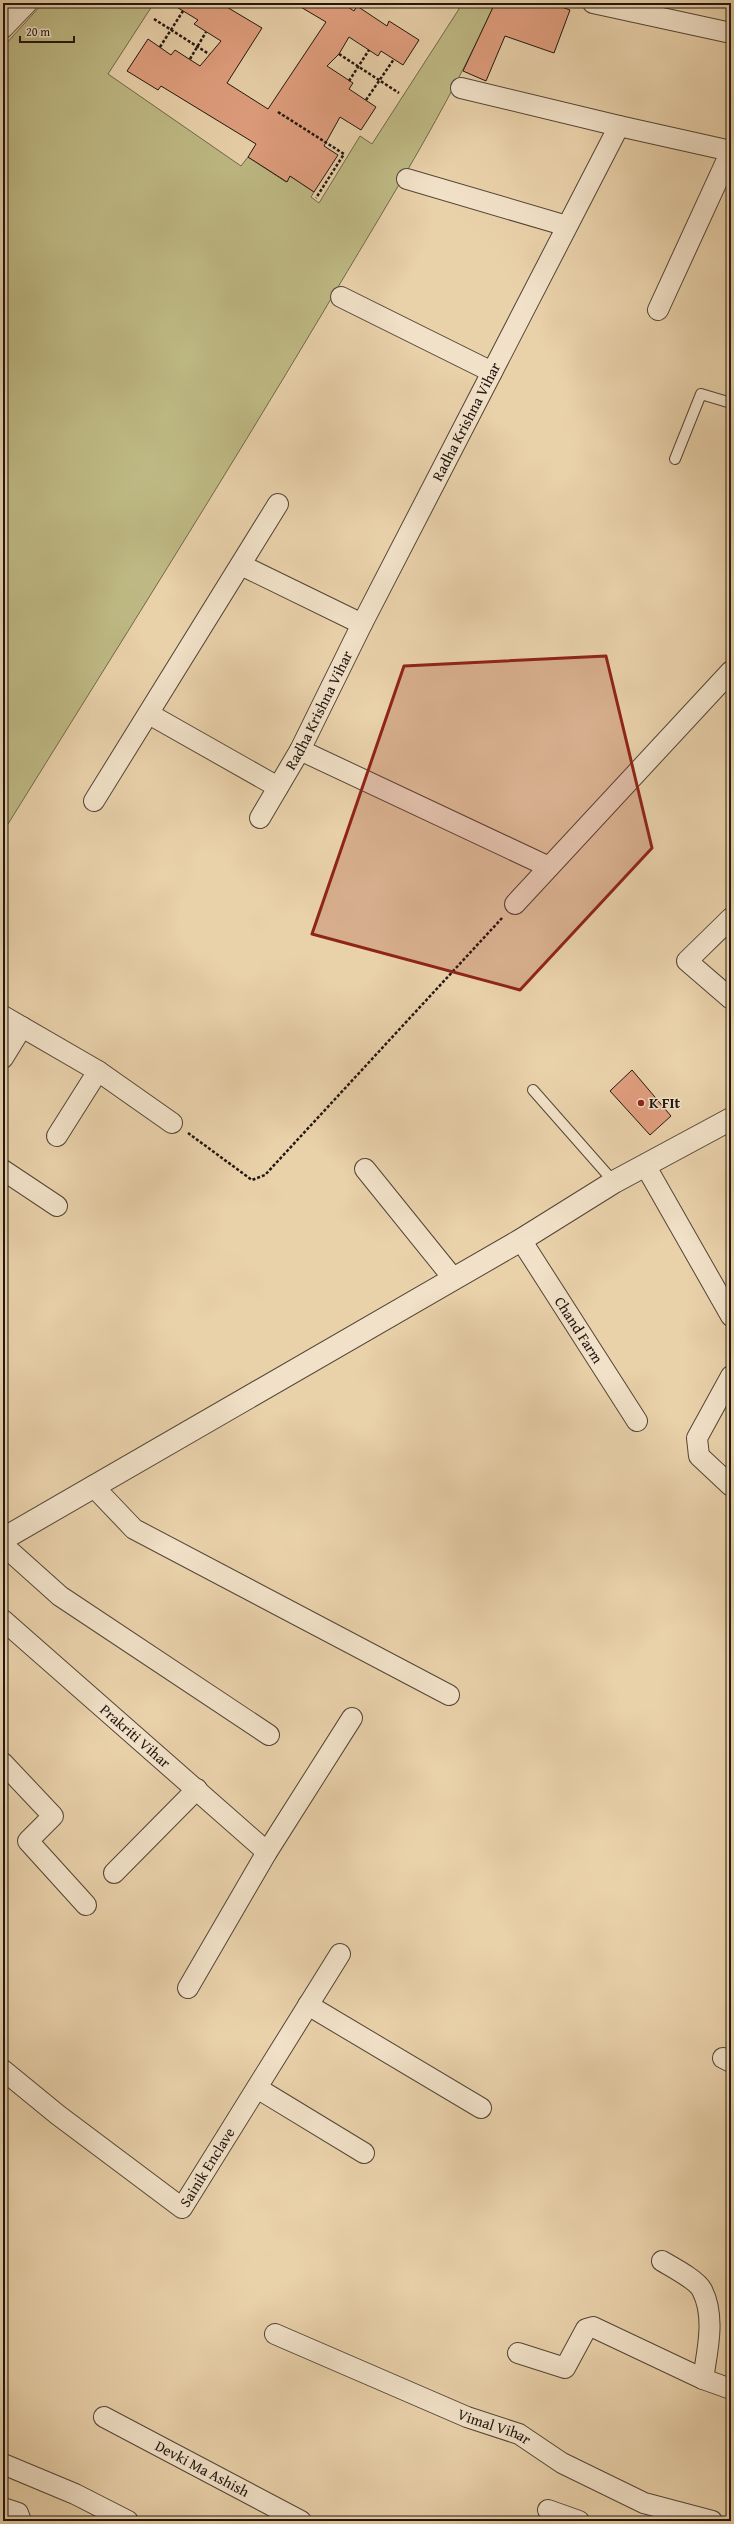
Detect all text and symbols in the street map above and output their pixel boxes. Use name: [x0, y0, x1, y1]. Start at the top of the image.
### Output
scale bar: [20, 18, 74, 44]
text: 20 m: [26, 23, 50, 40]
street label: Radha Krishna Vihar: [427, 358, 505, 484]
street label: Radha Krishna Vihar: [280, 647, 357, 773]
place label: K FIt: [649, 1092, 681, 1113]
marker: K FIt: [636, 1098, 646, 1108]
street label: Chand Farm: [550, 1292, 609, 1368]
street label: Prakriti Vihar: [96, 1699, 175, 1773]
street label: Sainik Enclave: [174, 2123, 240, 2211]
street label: Vimal Vihar: [454, 2403, 535, 2449]
street label: Devki Ma Ashish: [152, 2435, 254, 2502]

